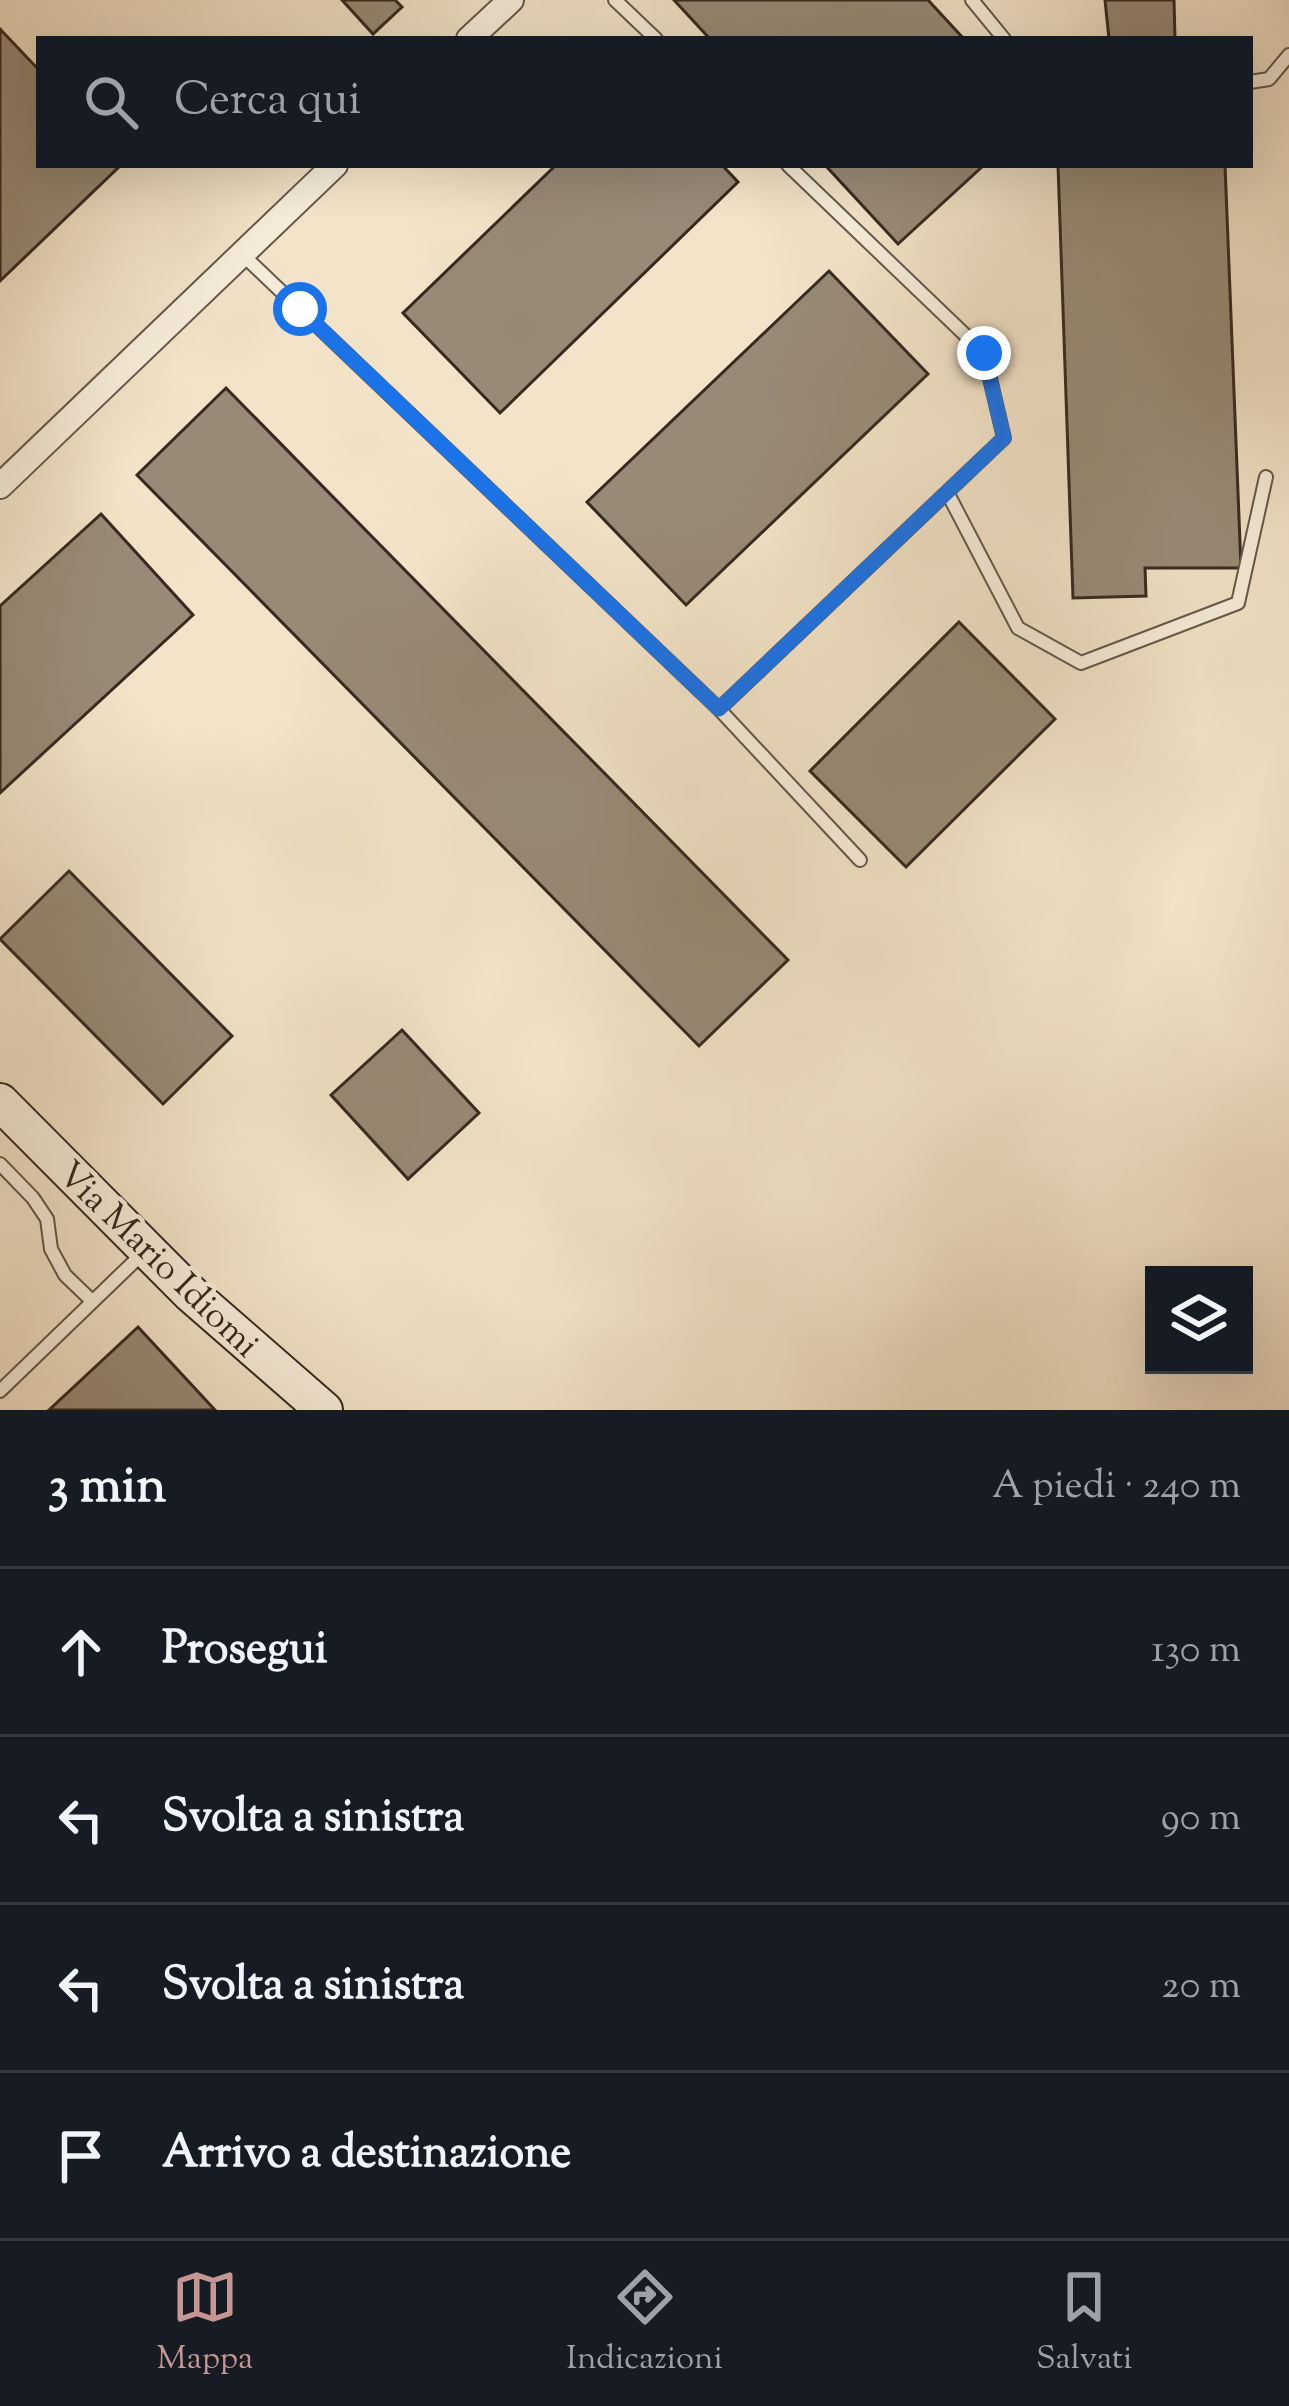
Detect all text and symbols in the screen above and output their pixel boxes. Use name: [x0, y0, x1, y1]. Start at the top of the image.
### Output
search box: [36, 36, 1253, 168]
icon: search: [78, 69, 144, 135]
text: Cerca qui: [174, 70, 361, 135]
route start: [273, 282, 327, 336]
route end: [957, 326, 1011, 380]
street label: Via Mario Idiomi: [44, 1151, 270, 1371]
map controls: [1145, 1266, 1253, 1374]
button: layers: [1145, 1266, 1253, 1374]
text: 3 min: [48, 1452, 166, 1525]
text: A piedi · 240 m: [992, 1460, 1241, 1516]
icon: ahead: [48, 1619, 114, 1685]
text: Prosegui: [162, 1619, 328, 1684]
text: 130 m: [1151, 1624, 1241, 1680]
icon: left: [48, 1787, 114, 1853]
text: Svolta a sinistra: [162, 1787, 464, 1852]
text: 90 m: [1161, 1792, 1241, 1848]
icon: left: [48, 1955, 114, 2021]
text: Svolta a sinistra: [162, 1955, 464, 2020]
text: 20 m: [1162, 1960, 1241, 2016]
icon: arrive: [48, 2123, 114, 2189]
text: Arrivo a destinazione: [162, 2123, 571, 2188]
tab: Mappa: [157, 2264, 253, 2384]
tab: Indicazioni: [566, 2264, 723, 2384]
tab: Salvati: [1036, 2264, 1132, 2384]

